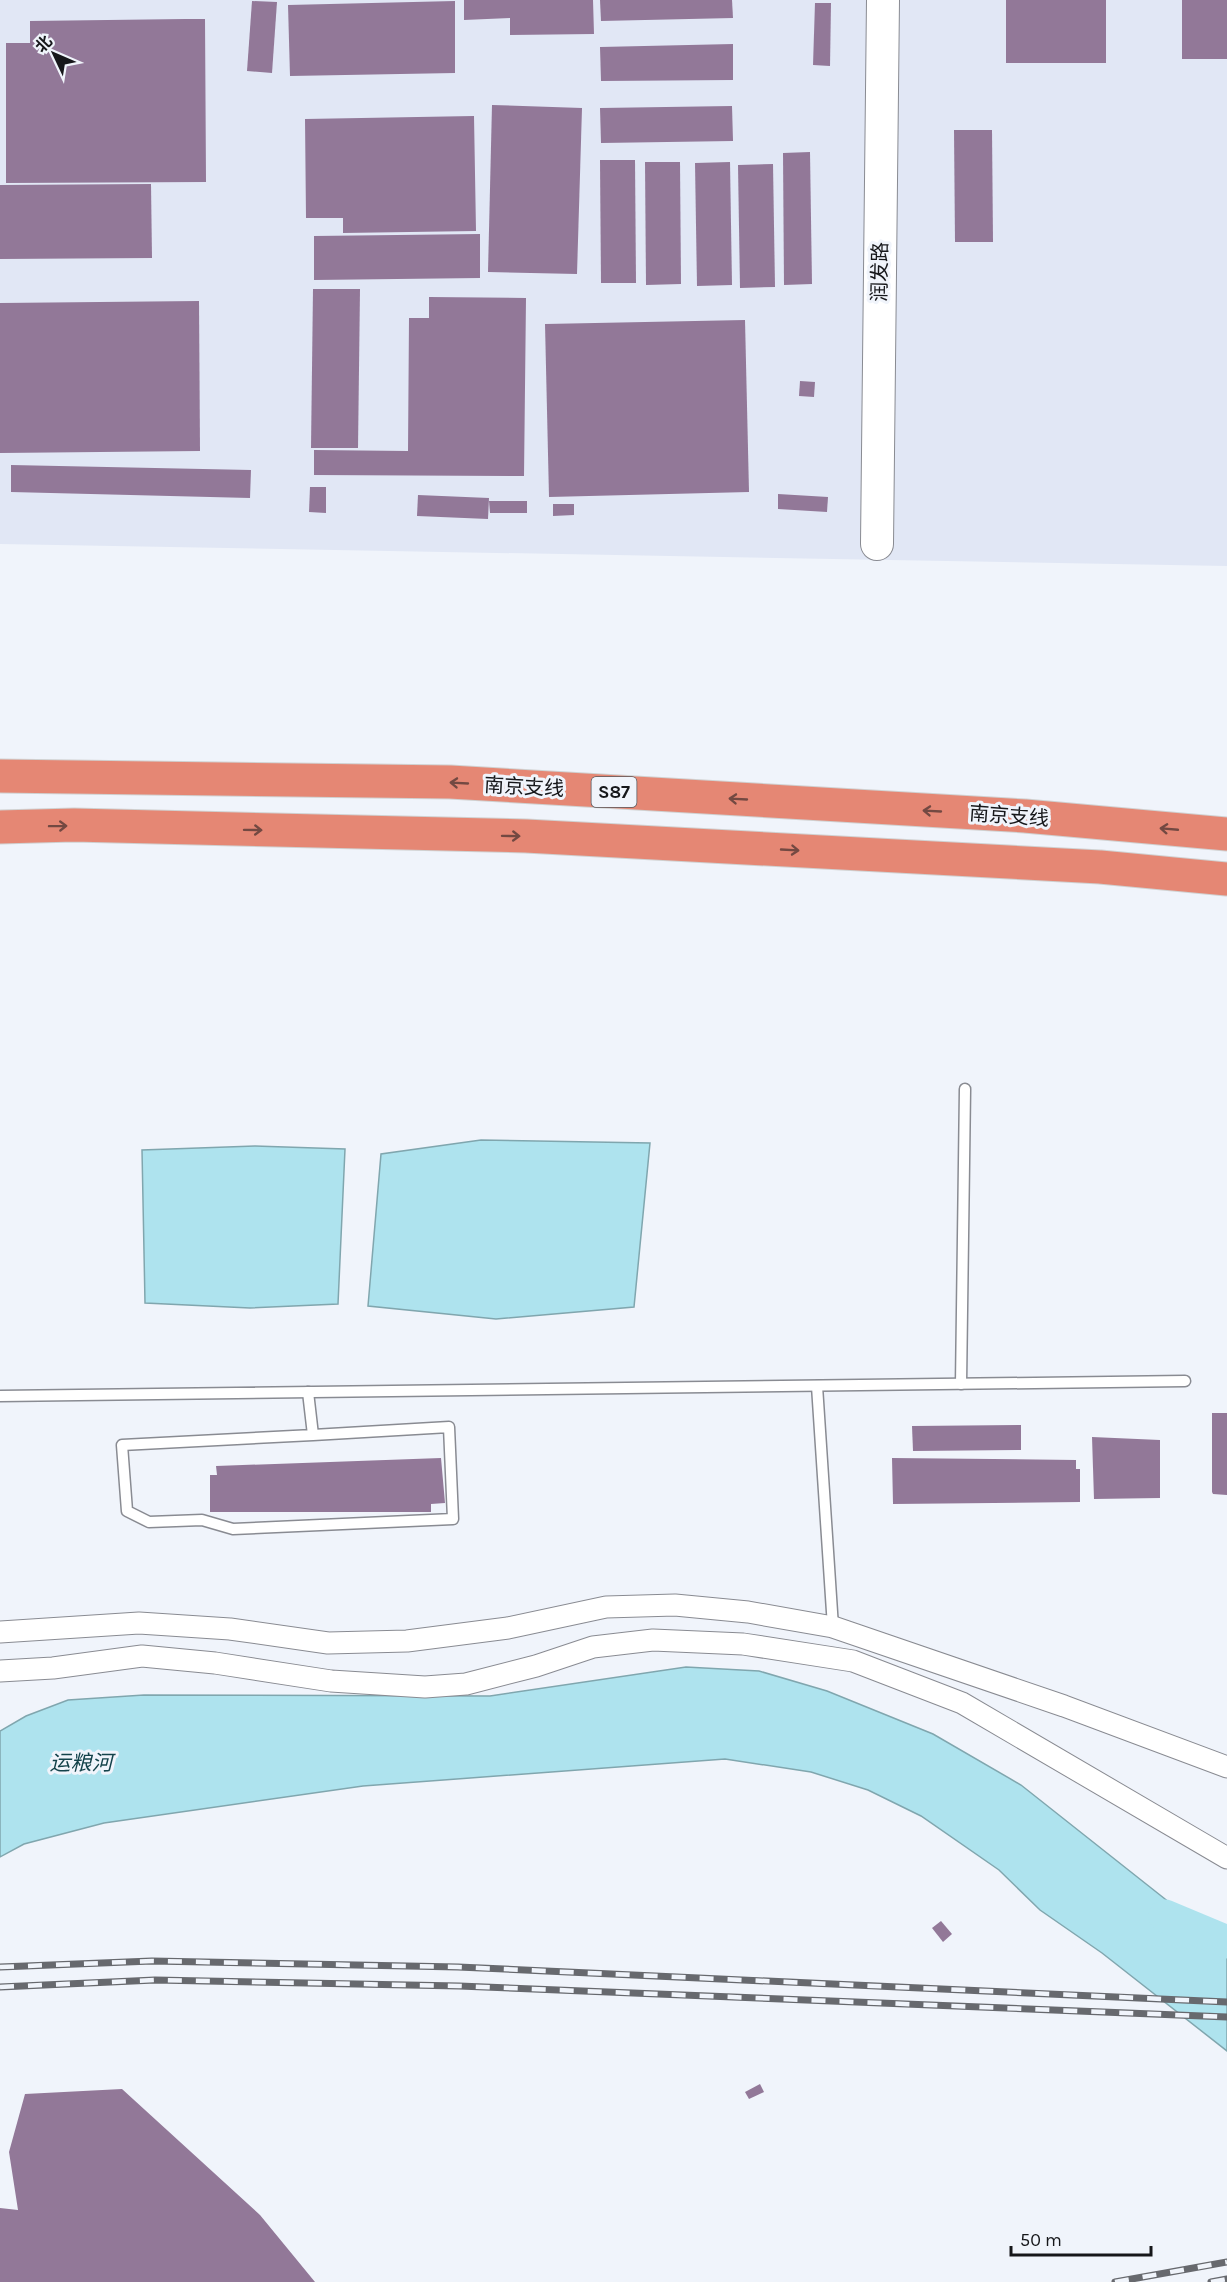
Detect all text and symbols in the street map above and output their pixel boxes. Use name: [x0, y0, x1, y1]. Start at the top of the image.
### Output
north arrow: [24, 24, 84, 84]
text: 北: [31, 32, 56, 56]
street label: 润发路: [868, 242, 892, 302]
street label: 南京支线: [483, 773, 565, 801]
one-way arrow: [450, 777, 470, 788]
road number: S87: [592, 777, 636, 807]
one-way arrow: [728, 794, 748, 805]
street label: 南京支线: [968, 802, 1050, 830]
one-way arrow: [923, 805, 943, 816]
one-way arrow: [48, 820, 68, 831]
one-way arrow: [1159, 823, 1179, 834]
one-way arrow: [243, 824, 263, 835]
one-way arrow: [501, 830, 521, 842]
one-way arrow: [779, 845, 799, 856]
water label: 运粮河: [50, 1751, 116, 1775]
scale bar: [1011, 2219, 1150, 2257]
text: 50 m: [1020, 2229, 1062, 2251]

